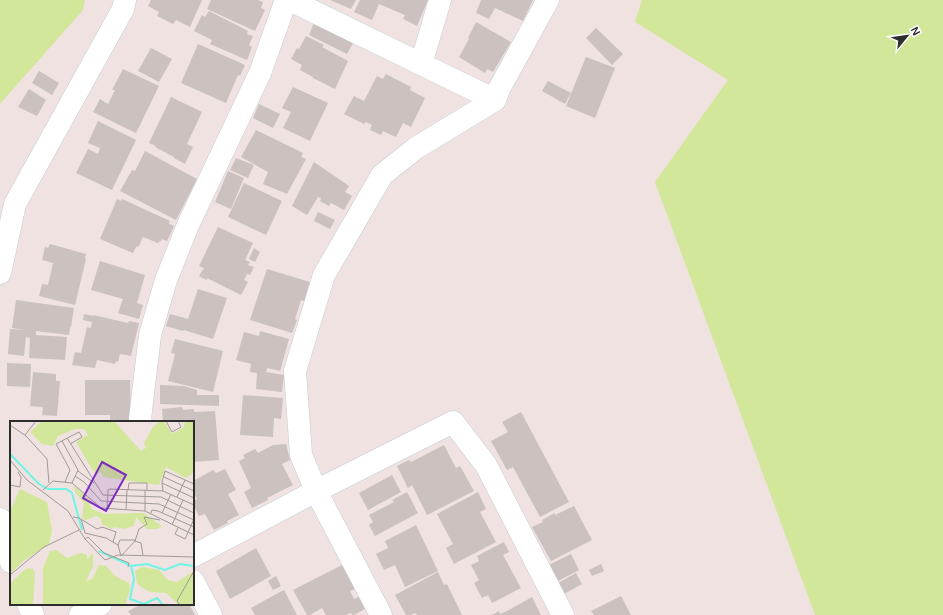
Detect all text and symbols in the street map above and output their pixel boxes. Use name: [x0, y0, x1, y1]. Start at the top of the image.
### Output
north arrow: [887, 16, 927, 56]
text: N: [909, 25, 923, 38]
inset map: [10, 421, 194, 605]

